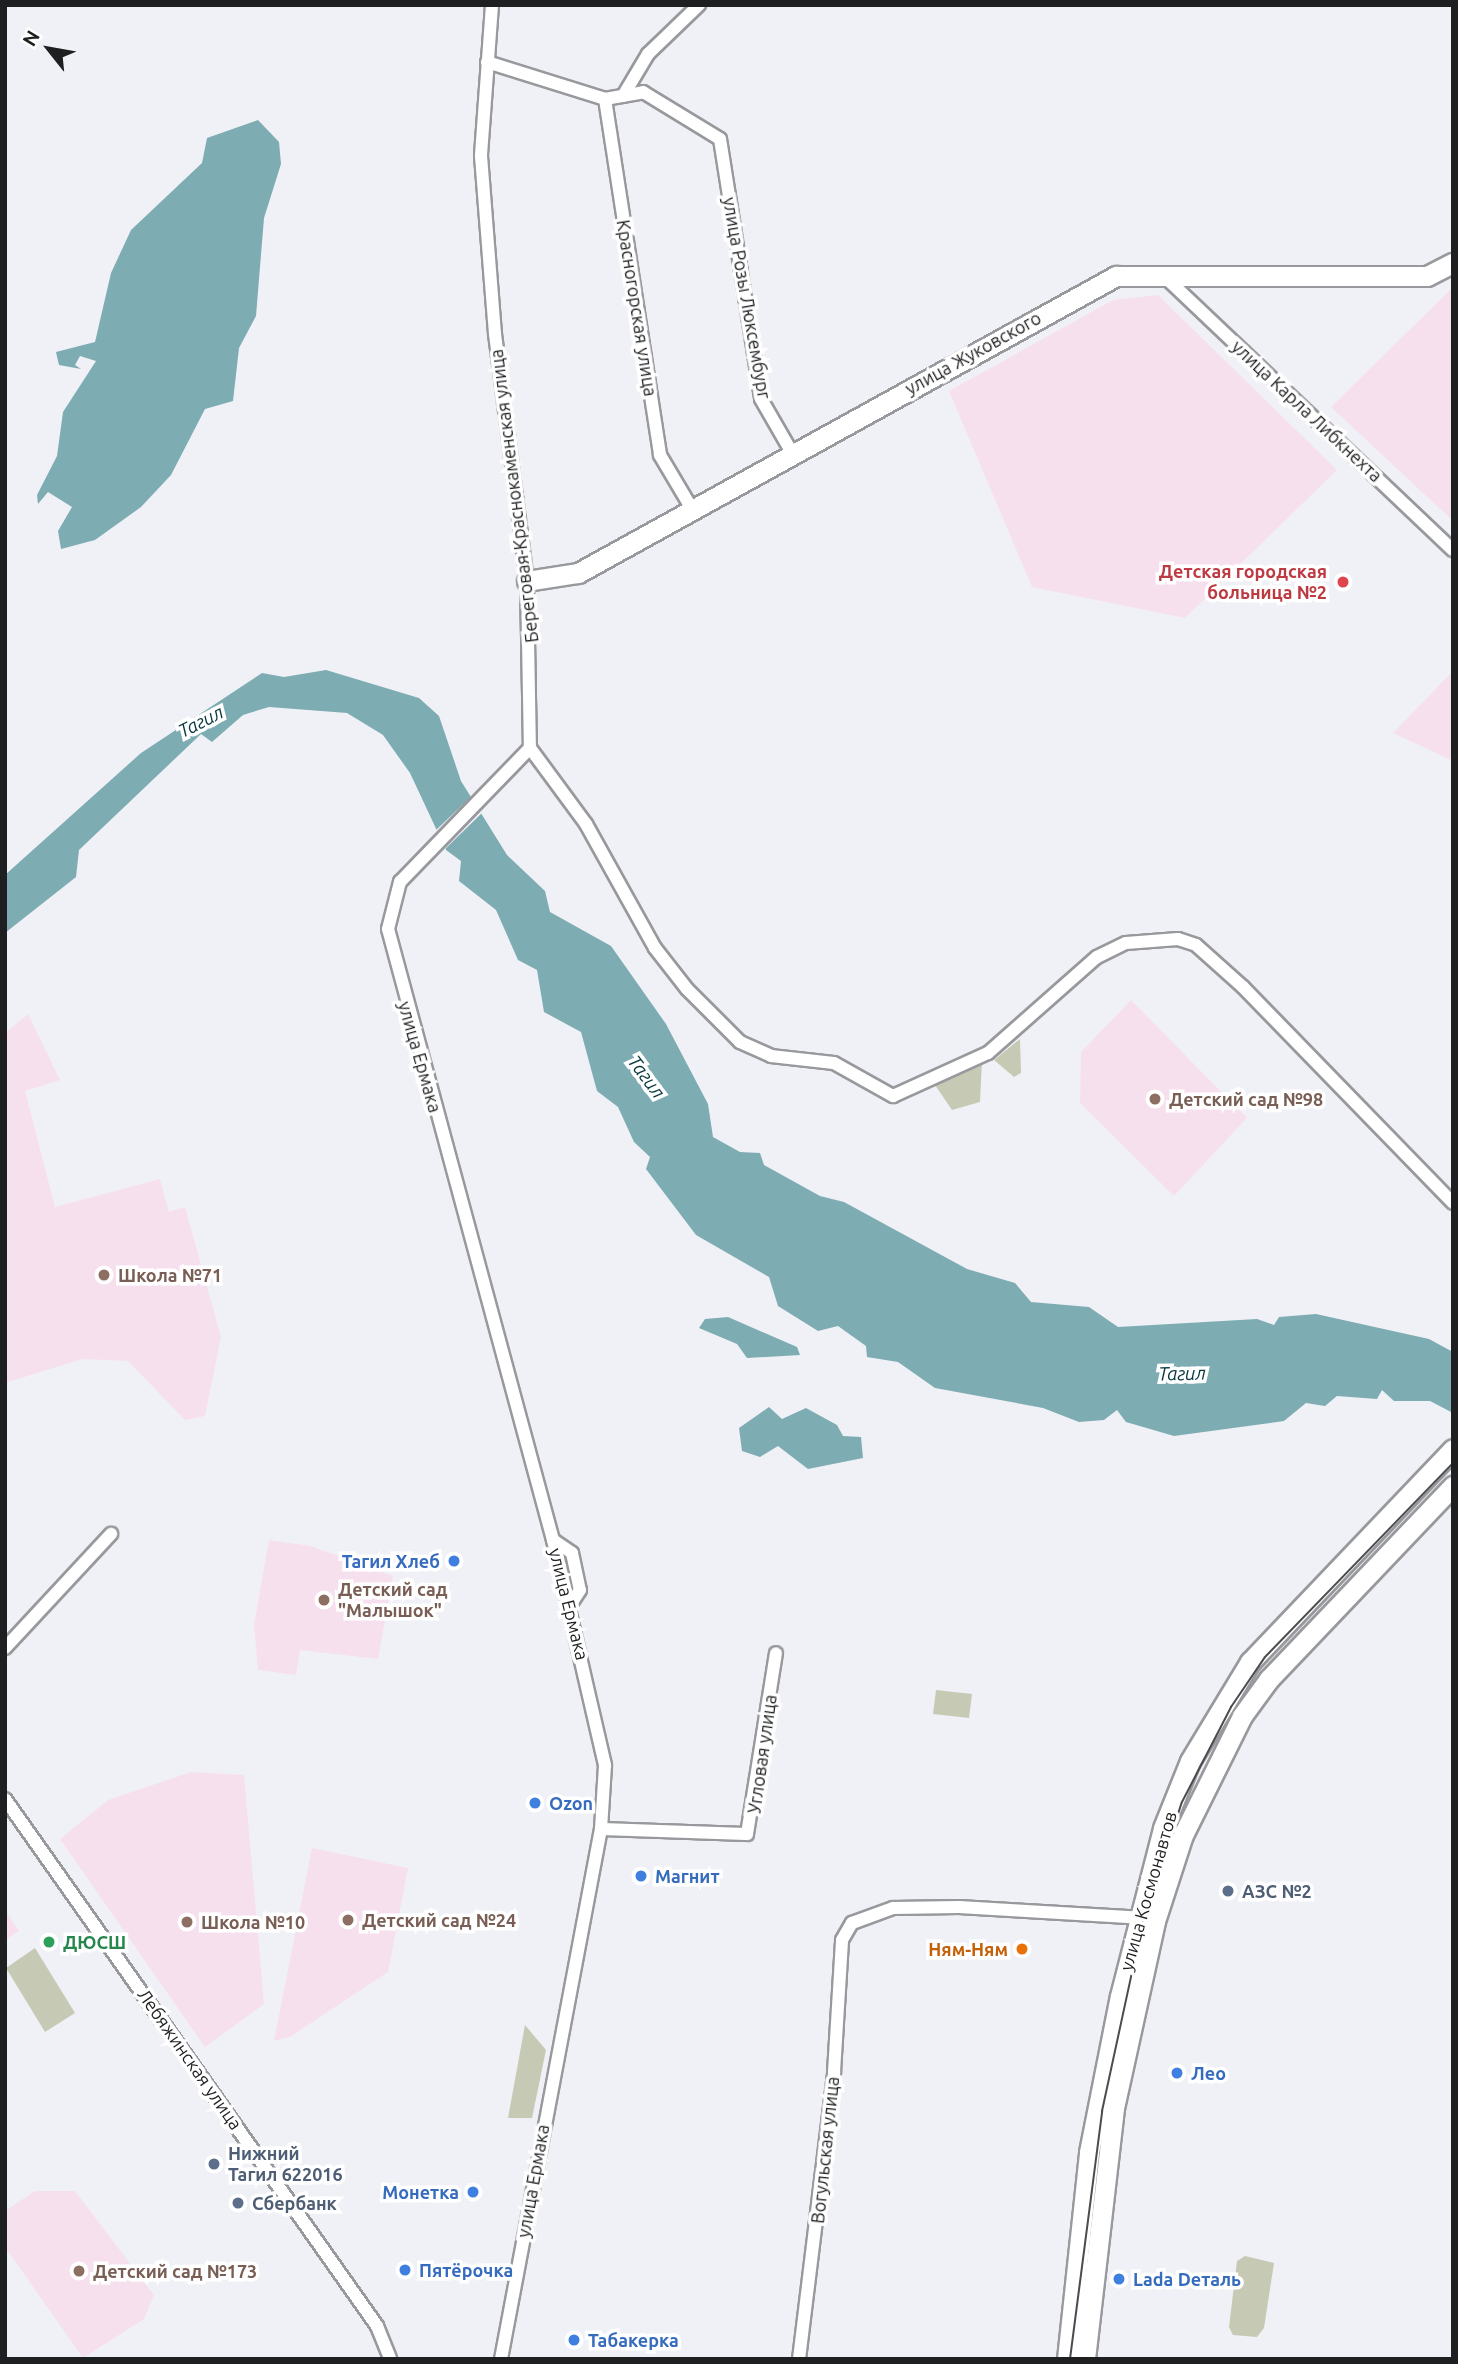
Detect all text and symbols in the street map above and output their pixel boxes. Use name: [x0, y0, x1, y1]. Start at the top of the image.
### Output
north arrow: [14, 14, 84, 84]
text: N: [18, 26, 44, 50]
street label: улица Розы Люксембург: [719, 195, 775, 401]
street label: Красногорская улица: [612, 218, 662, 398]
street label: улица Жуковского: [901, 307, 1045, 399]
street label: улица Карла Либкнехта: [1227, 336, 1387, 486]
street label: Береговая-Краснокаменская улица: [485, 348, 543, 644]
place label: Детская городская больница №2: [1159, 561, 1327, 604]
marker: Детская городская больница №2: [1333, 572, 1353, 592]
water label: Тагил: [175, 701, 227, 743]
street label: улица Ермака: [394, 999, 446, 1115]
water label: Тагил: [623, 1051, 669, 1103]
place label: Детский сад №98: [1169, 1088, 1323, 1110]
marker: Детский сад №98: [1147, 1091, 1163, 1107]
place label: Школа №71: [118, 1264, 222, 1286]
marker: Школа №71: [96, 1267, 112, 1283]
water label: Тагил: [1158, 1362, 1206, 1386]
street label: улица Ермака: [545, 1546, 593, 1662]
place label: Тагил Хлеб: [342, 1550, 440, 1572]
marker: Тагил Хлеб: [446, 1553, 462, 1569]
place label: Детский сад "Малышок": [338, 1579, 447, 1622]
marker: Детский сад "Малышок": [316, 1592, 332, 1608]
street label: Угловая улица: [743, 1693, 781, 1815]
place label: Ozon: [549, 1792, 593, 1814]
marker: Ozon: [527, 1795, 543, 1811]
street label: улица Космонавтов: [1115, 1809, 1181, 1973]
place label: Магнит: [655, 1865, 719, 1887]
marker: Магнит: [633, 1868, 649, 1884]
place label: АЗС №2: [1242, 1880, 1312, 1902]
marker: АЗС №2: [1220, 1883, 1236, 1899]
place label: Детский сад №24: [362, 1909, 516, 1931]
place label: Школа №10: [201, 1911, 305, 1933]
marker: Детский сад №24: [340, 1912, 356, 1928]
marker: Школа №10: [179, 1914, 195, 1930]
place label: ДЮСШ: [63, 1931, 126, 1953]
marker: ДЮСШ: [41, 1934, 57, 1950]
place label: Ням-Ням: [928, 1938, 1008, 1960]
marker: Ням-Ням: [1014, 1941, 1030, 1957]
street label: Лебяжинская улица: [133, 1984, 247, 2134]
place label: Лео: [1191, 2062, 1226, 2084]
marker: Лео: [1169, 2065, 1185, 2081]
street label: Вогульская улица: [807, 2075, 843, 2225]
street label: улица Ермака: [512, 2123, 554, 2239]
place label: Нижний Тагил 622016: [228, 2143, 343, 2186]
marker: Нижний Тагил 622016: [206, 2156, 222, 2172]
place label: Монетка: [382, 2181, 459, 2203]
marker: Монетка: [465, 2184, 481, 2200]
place label: Сбербанк: [252, 2192, 337, 2214]
marker: Сбербанк: [230, 2195, 246, 2211]
place label: Пятёрочка: [419, 2259, 513, 2281]
place label: Детский сад №173: [93, 2260, 257, 2282]
marker: Пятёрочка: [397, 2262, 413, 2278]
marker: Детский сад №173: [71, 2263, 87, 2279]
place label: Lada Dеталь: [1133, 2268, 1241, 2290]
marker: Lada Dеталь: [1111, 2271, 1127, 2287]
place label: Табакерка: [588, 2329, 679, 2351]
marker: Табакерка: [566, 2332, 582, 2348]

